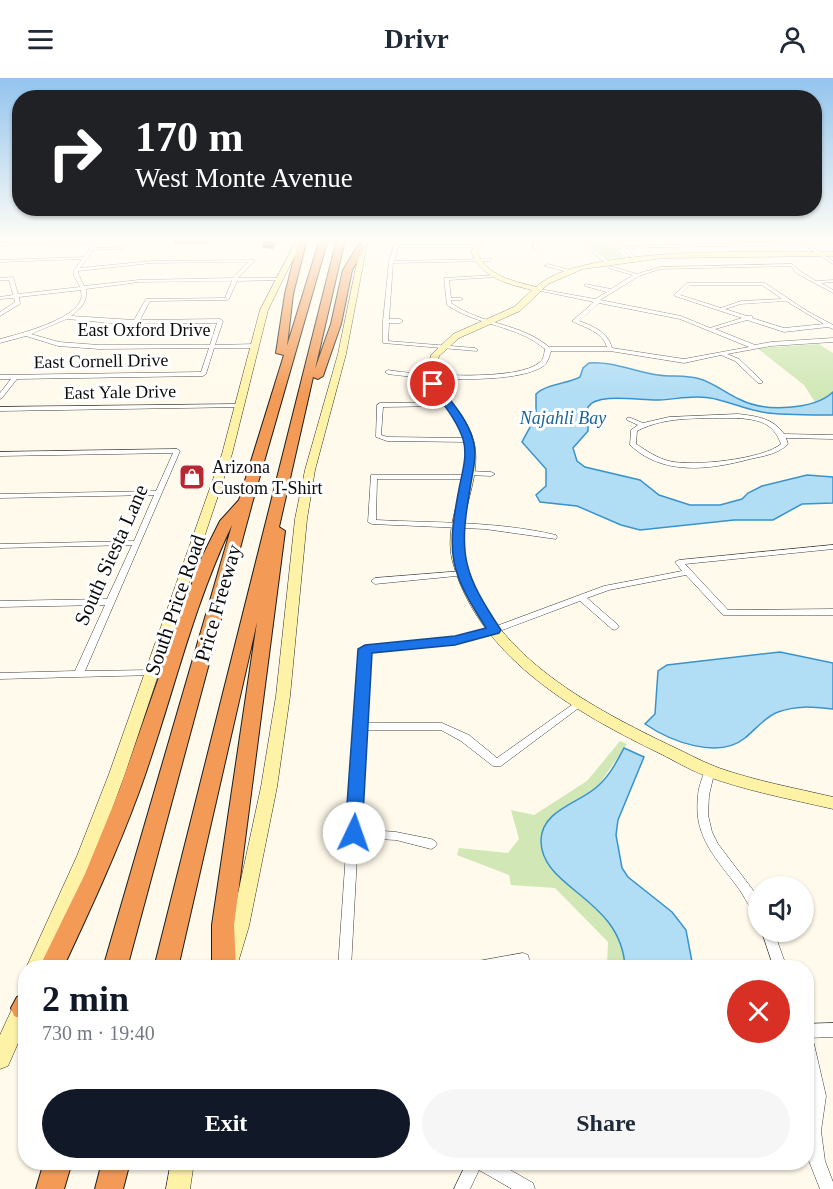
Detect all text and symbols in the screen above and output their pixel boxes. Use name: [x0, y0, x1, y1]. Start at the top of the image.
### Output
icon: menu: [24, 23, 57, 56]
icon: person: [776, 23, 809, 56]
text: Drivr: [384, 24, 449, 54]
icon: right: [36, 114, 114, 192]
text: 170 m: [135, 114, 244, 160]
text: West Monte Avenue: [135, 163, 353, 193]
street label: East Oxford Drive: [78, 320, 210, 340]
street label: East Cornell Drive: [33, 350, 169, 372]
pin: [407, 358, 458, 409]
icon: arrive: [416, 367, 449, 400]
street label: East Yale Drive: [64, 381, 176, 403]
water label: Najahli Bay: [519, 408, 606, 428]
place label: Arizona Custom T-Shirt: [212, 457, 323, 498]
shop icon: Arizona Custom T-Shirt: [177, 462, 207, 492]
street label: South Siesta Lane: [69, 481, 153, 629]
street label: South Price Road: [140, 531, 210, 678]
street label: Price Freeway: [190, 541, 246, 664]
position arrow: [322, 801, 386, 865]
map controls: [748, 876, 814, 942]
button: sound: [748, 876, 814, 942]
text: 2 min: [42, 979, 129, 1019]
button: close: [727, 980, 790, 1043]
text: 730 m · 19:40: [42, 1022, 155, 1044]
button: Exit: [42, 1089, 410, 1158]
button: Share: [422, 1089, 790, 1158]

